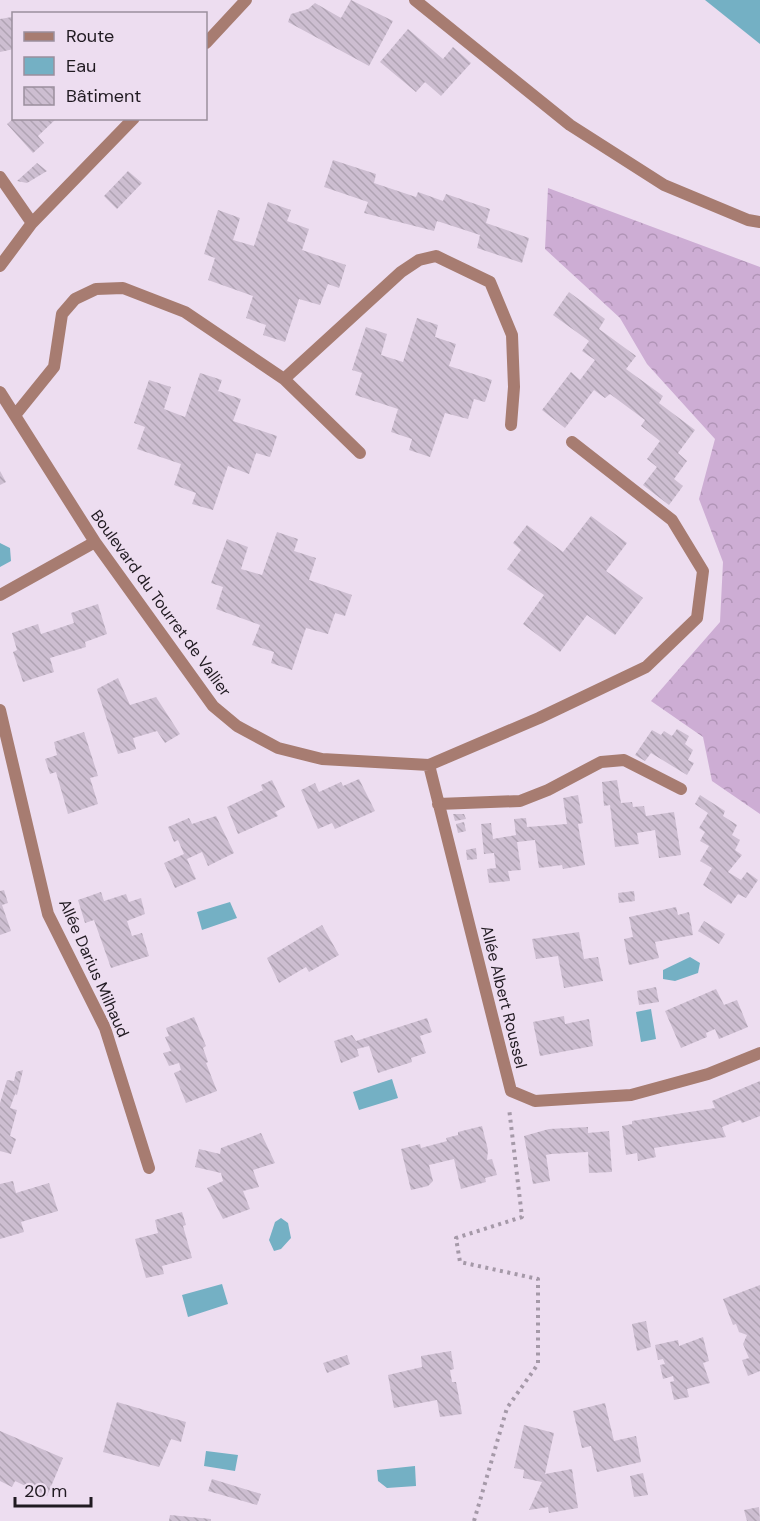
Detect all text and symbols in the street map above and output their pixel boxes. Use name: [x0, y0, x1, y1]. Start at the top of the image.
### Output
legend: [12, 12, 207, 120]
text: Route: [66, 24, 114, 48]
text: Eau: [66, 54, 96, 78]
text: Bâtiment: [66, 84, 141, 108]
street label: Boulevard du Tourret de Vallier: [86, 506, 236, 701]
street label: Allée Darius Milhaud: [54, 896, 134, 1040]
street label: Allée Albert Roussel: [476, 923, 532, 1071]
scale bar: [15, 1470, 92, 1508]
text: 20 m: [24, 1479, 67, 1503]

